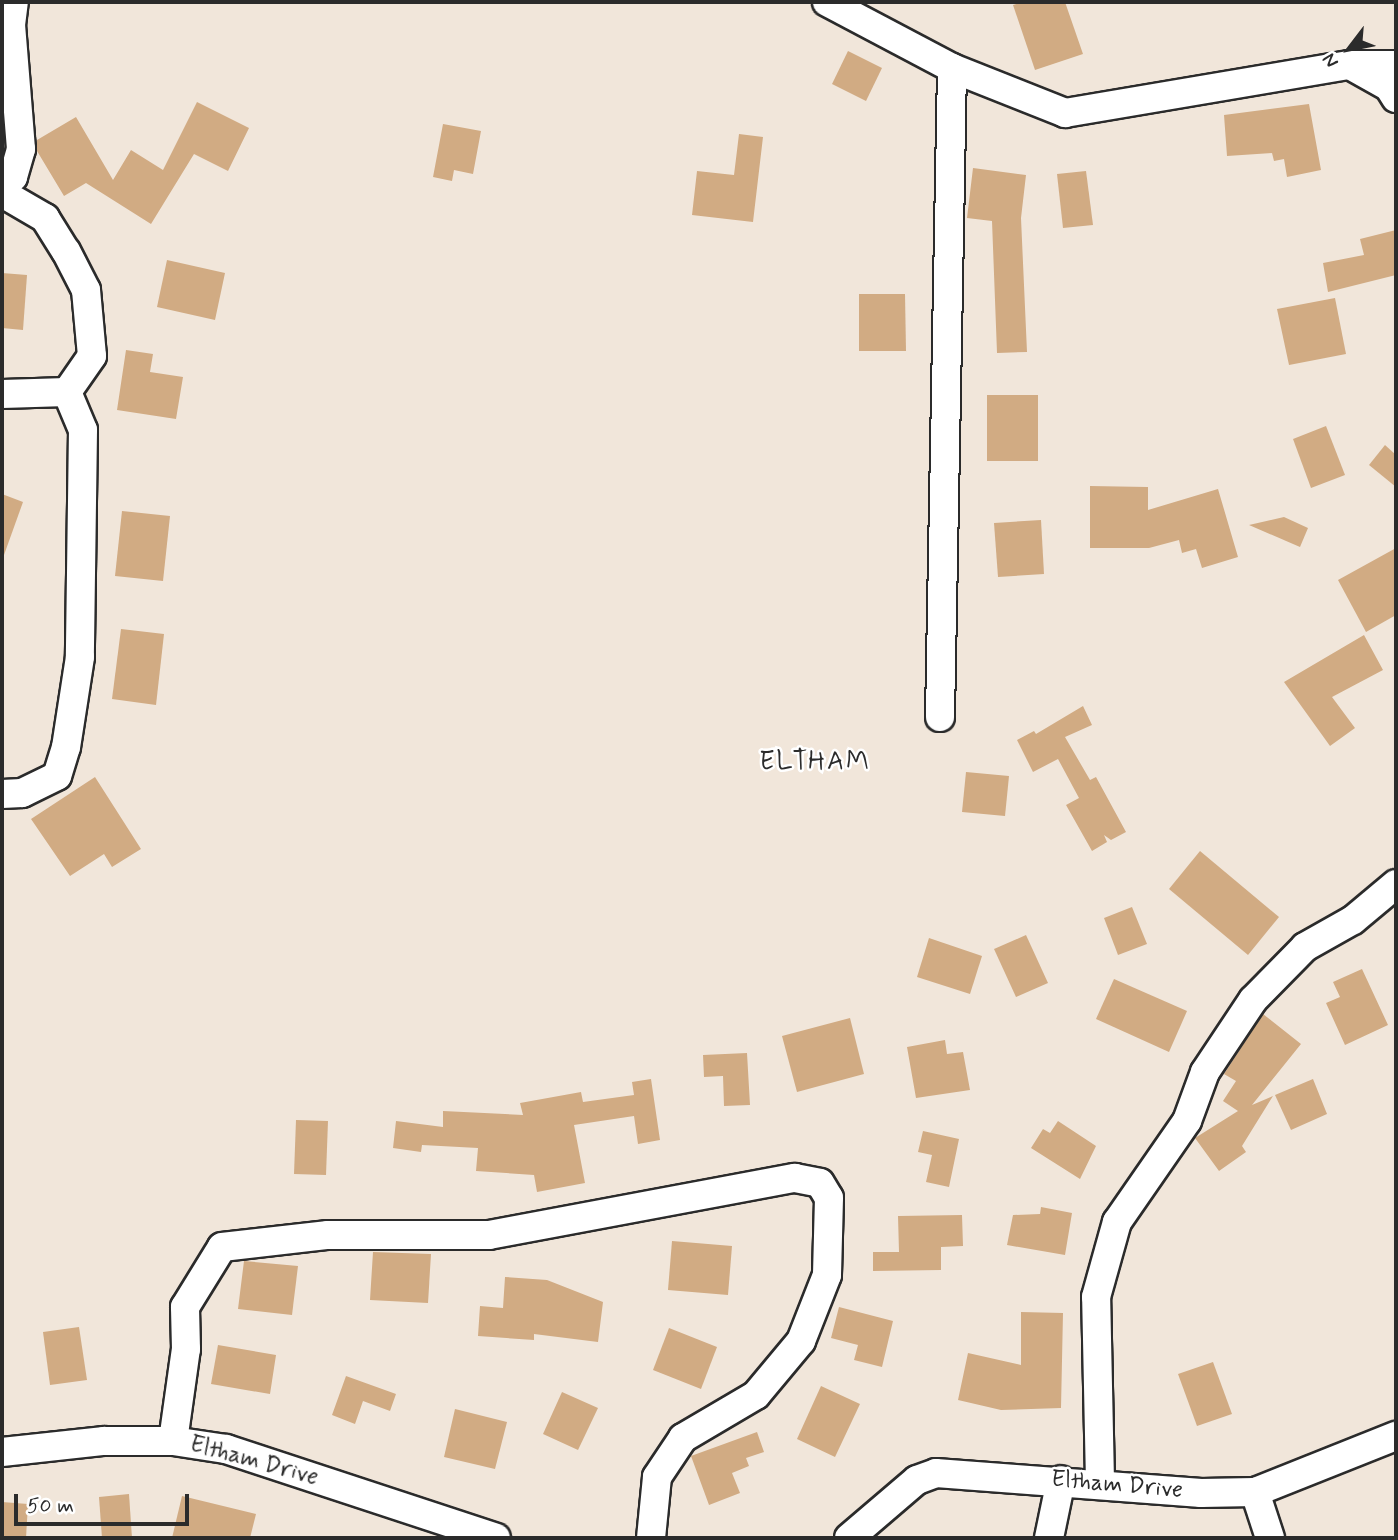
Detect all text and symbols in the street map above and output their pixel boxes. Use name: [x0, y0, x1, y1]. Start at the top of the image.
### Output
north arrow: [1314, 14, 1384, 84]
text: N: [1317, 48, 1345, 72]
district label: ELTHAM: [759, 747, 871, 779]
street label: Eltham Drive: [187, 1430, 321, 1492]
street label: Eltham Drive: [1051, 1465, 1183, 1505]
scale bar: [18, 1480, 192, 1524]
text: 50 m: [27, 1492, 74, 1520]

